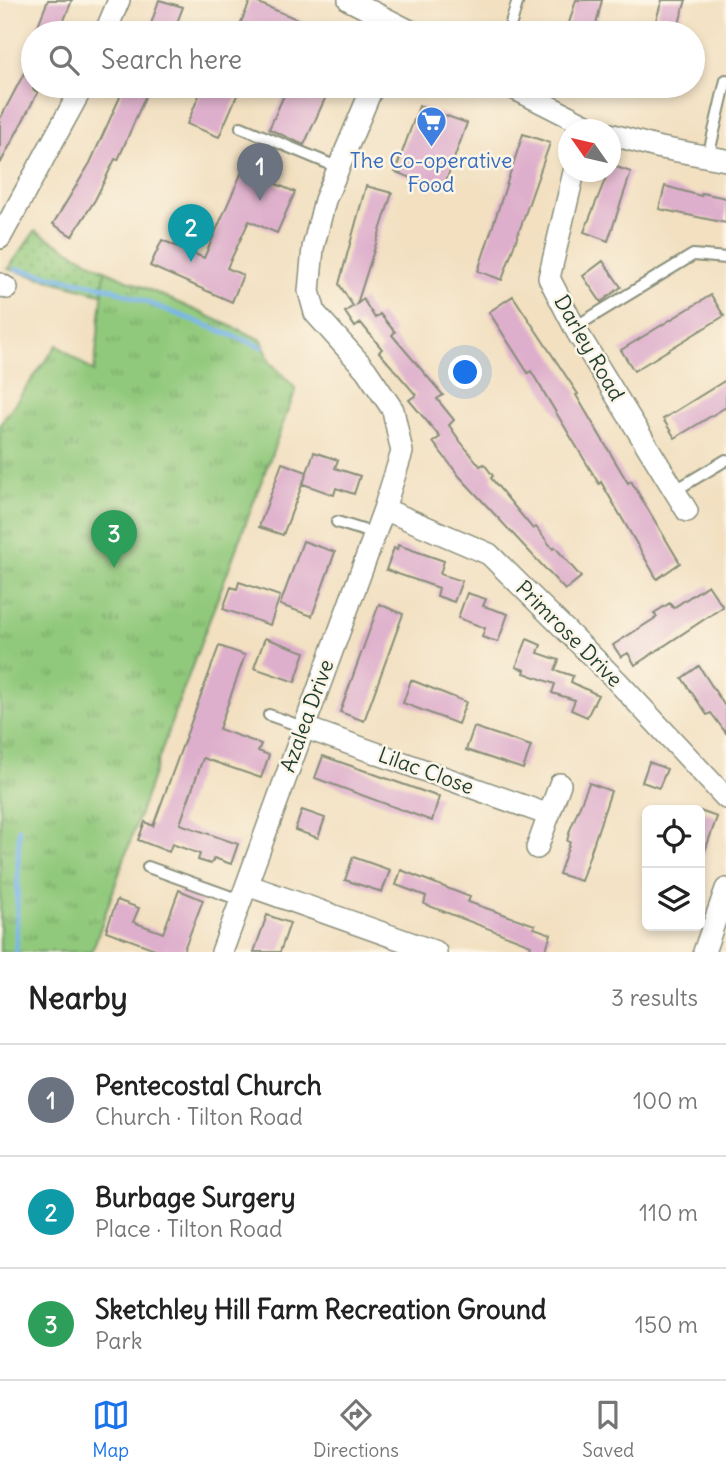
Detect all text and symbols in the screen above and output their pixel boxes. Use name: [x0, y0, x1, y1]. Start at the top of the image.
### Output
search box: [21, 21, 705, 98]
icon: search: [45, 41, 83, 79]
text: Search here: [101, 43, 242, 76]
supermarket icon: The Co-operative Food: [414, 104, 448, 148]
north arrow: [558, 119, 621, 182]
pin: 1: [237, 143, 283, 201]
place label: The Co-operative Food: [350, 147, 512, 198]
pin: 2: [168, 204, 214, 262]
street label: Darley Road: [548, 290, 631, 405]
your location: [448, 355, 482, 389]
pin: 3: [91, 510, 137, 568]
street label: Primrose Drive: [510, 575, 628, 693]
street label: Azalea Drive: [274, 656, 339, 776]
street label: Lilac Close: [375, 741, 478, 800]
map controls: [642, 805, 705, 931]
button: locate: [642, 805, 705, 868]
button: layers: [642, 868, 705, 931]
text: Nearby: [28, 979, 128, 1017]
text: 3 results: [611, 983, 698, 1012]
text: Pentecostal Church: [95, 1069, 322, 1102]
text: 1: [46, 1086, 56, 1115]
text: 100 m: [633, 1086, 698, 1115]
text: Church · Tilton Road: [95, 1102, 303, 1131]
text: Burbage Surgery: [95, 1181, 296, 1214]
text: 2: [45, 1198, 57, 1227]
text: 110 m: [639, 1198, 698, 1227]
text: Place · Tilton Road: [95, 1214, 282, 1243]
text: Sketchley Hill Farm Recreation Ground: [95, 1293, 546, 1326]
text: 3: [44, 1310, 58, 1339]
text: 150 m: [635, 1310, 698, 1339]
text: Park: [95, 1326, 143, 1355]
tab: Map: [92, 1396, 130, 1462]
tab: Directions: [313, 1396, 399, 1462]
tab: Saved: [582, 1396, 634, 1462]

